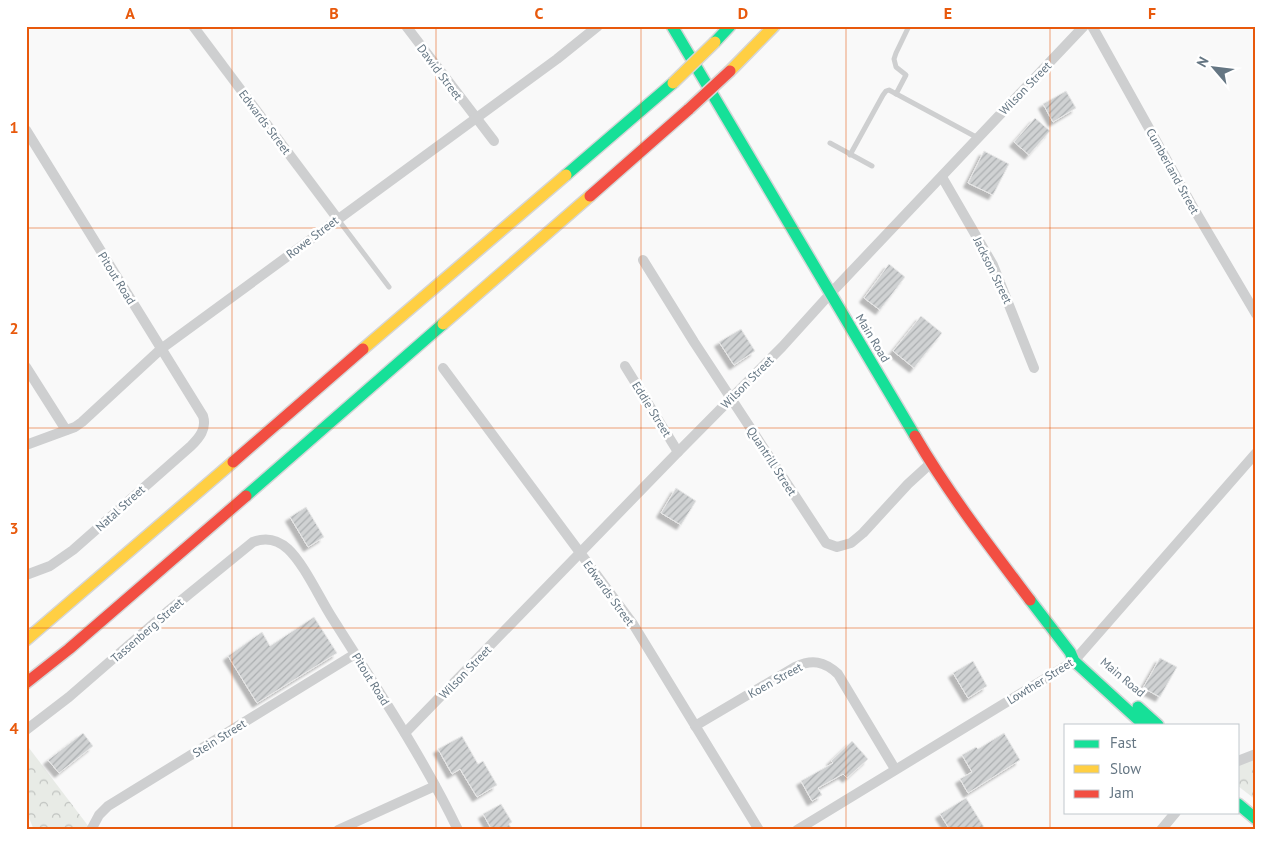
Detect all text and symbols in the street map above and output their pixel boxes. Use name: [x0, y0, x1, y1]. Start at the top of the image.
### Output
text: A: [125, 3, 135, 23]
text: B: [329, 3, 339, 23]
text: C: [535, 3, 544, 23]
text: D: [738, 3, 748, 23]
text: E: [944, 3, 952, 23]
text: F: [1148, 3, 1156, 23]
street label: Dawid Street: [414, 41, 466, 103]
north arrow: [1190, 42, 1240, 92]
text: N: [1192, 54, 1213, 70]
street label: Wilson Street: [996, 58, 1054, 118]
street label: Edwards Street: [236, 87, 294, 157]
text: 1: [9, 117, 19, 137]
street label: Cumberland Street: [1143, 125, 1203, 217]
street label: Rowe Street: [283, 212, 341, 262]
street label: Jackson Street: [970, 233, 1016, 306]
street label: Pitout Road: [95, 249, 139, 307]
street label: Main Road: [853, 311, 893, 365]
text: 2: [9, 318, 19, 338]
street label: Wilson Street: [717, 352, 777, 412]
street label: Eddie Street: [629, 379, 675, 439]
street label: Quantrill Street: [744, 424, 800, 498]
street label: Natal Street: [92, 482, 148, 534]
text: 3: [9, 518, 19, 538]
street label: Edwards Street: [580, 557, 638, 629]
street label: Tassenberg Street: [108, 594, 186, 666]
street label: Wilson Street: [436, 642, 494, 702]
street label: Pitout Road: [349, 650, 393, 708]
street label: Main Road: [1098, 654, 1148, 700]
street label: Lowther Street: [1004, 655, 1076, 707]
street label: Koen Street: [745, 659, 805, 701]
street label: Stein Street: [190, 716, 248, 760]
text: 4: [9, 718, 19, 738]
legend: [1064, 724, 1240, 814]
text: Fast: [1110, 733, 1137, 752]
text: Slow: [1110, 759, 1141, 778]
text: Jam: [1109, 783, 1134, 802]

